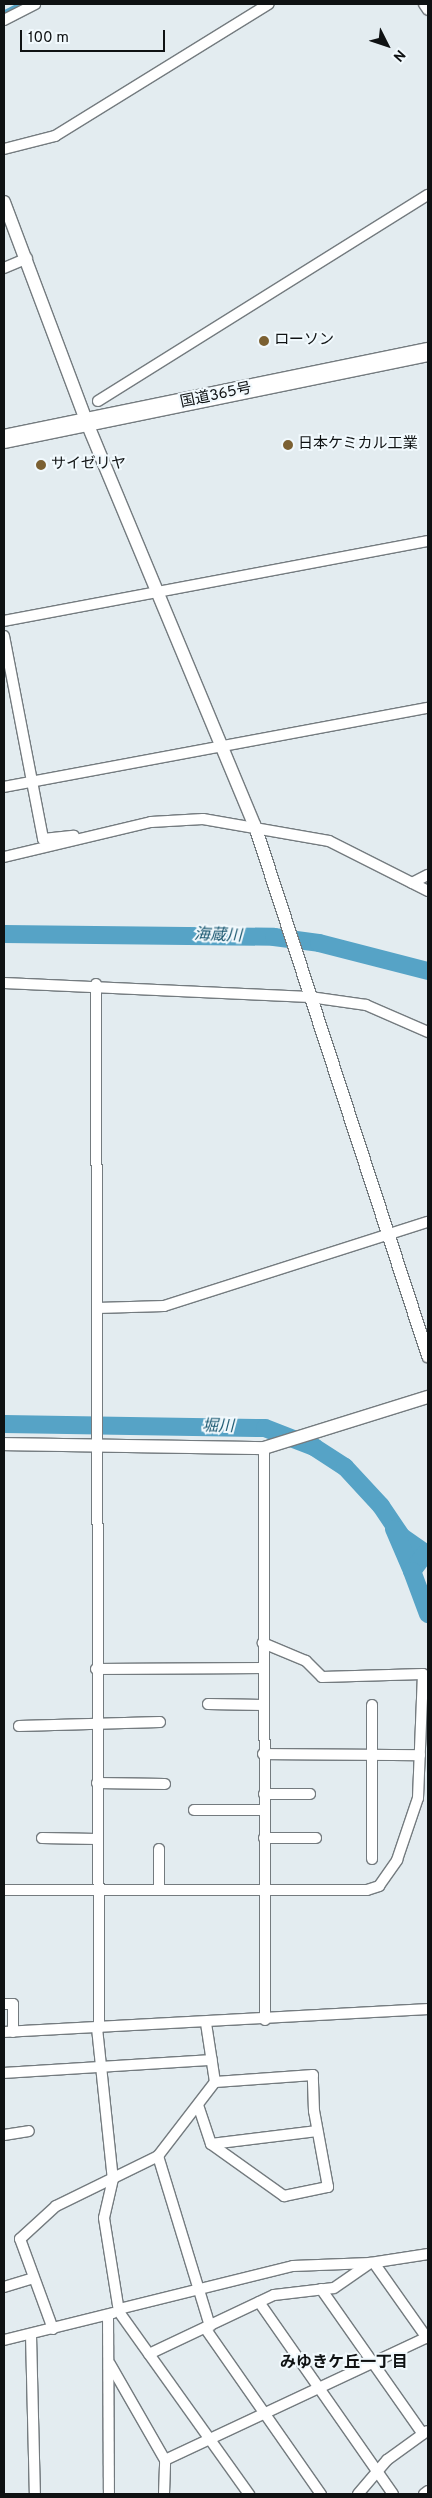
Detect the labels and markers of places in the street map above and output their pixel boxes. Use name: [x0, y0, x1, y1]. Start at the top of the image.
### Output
place label: ローソン: [274, 332, 334, 350]
marker: ローソン: [258, 335, 270, 347]
place label: 日本ケミカル工業: [298, 436, 418, 454]
marker: 日本ケミカル工業: [282, 439, 294, 451]
place label: サイゼリヤ: [51, 456, 126, 474]
marker: サイゼリヤ: [35, 459, 47, 471]

